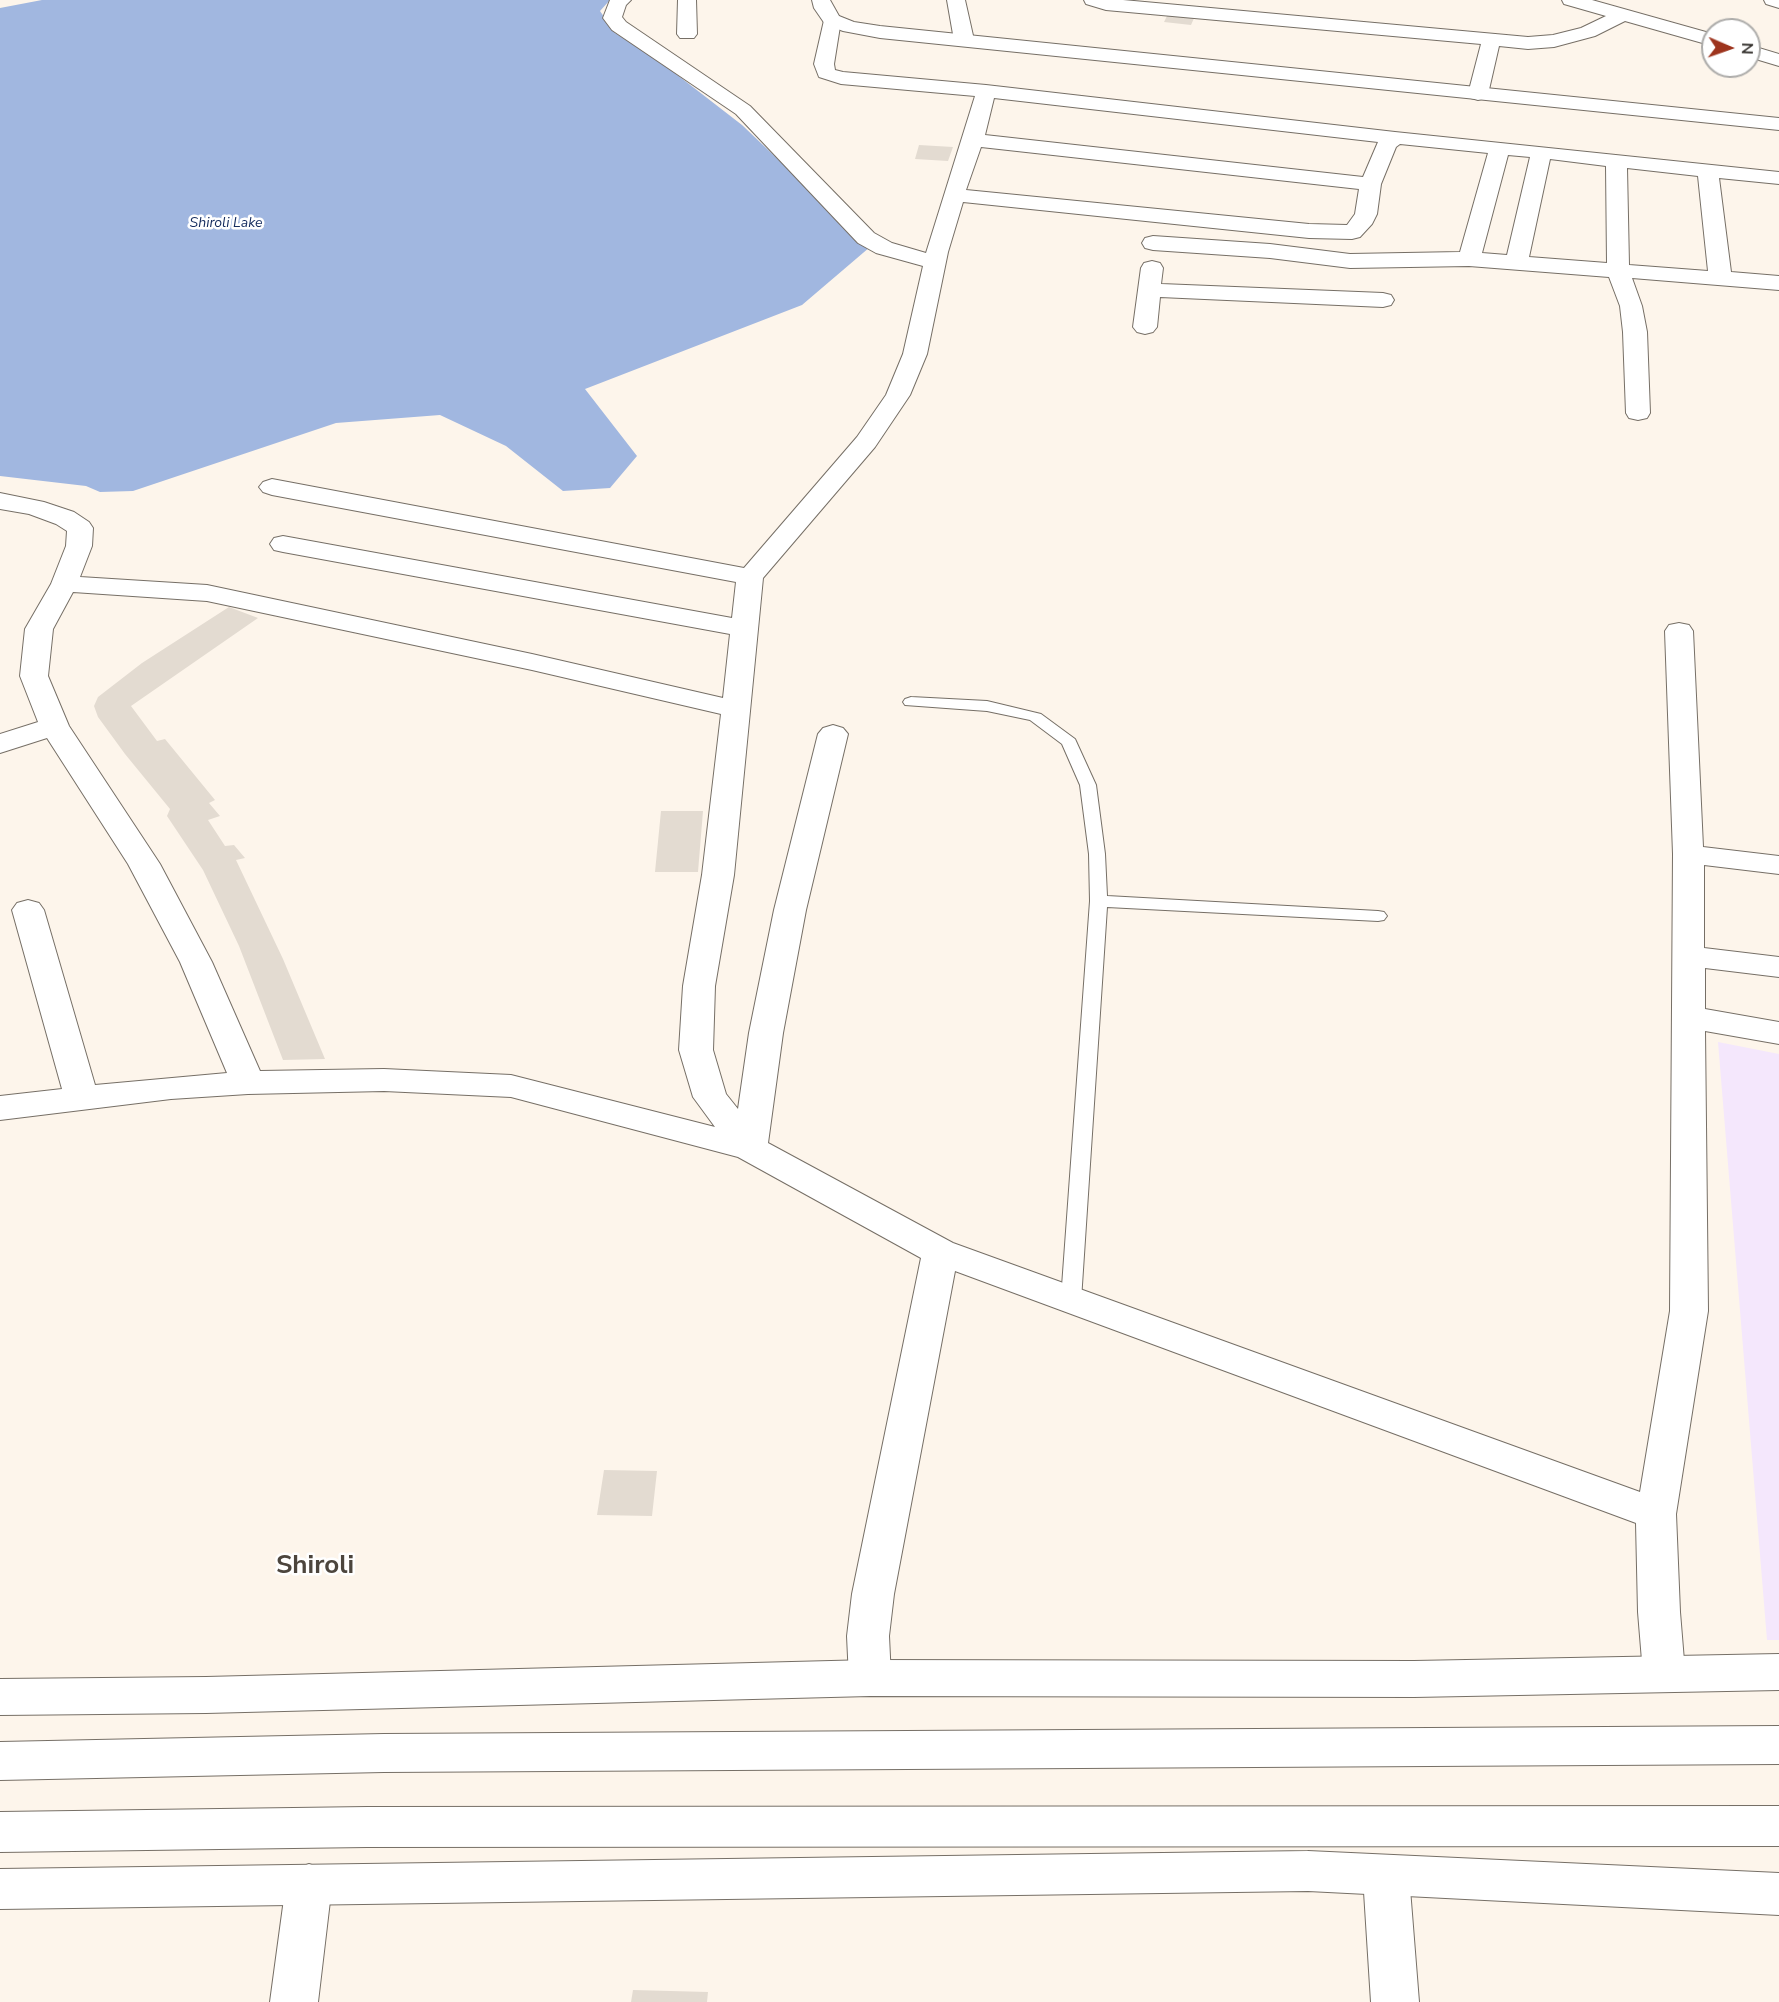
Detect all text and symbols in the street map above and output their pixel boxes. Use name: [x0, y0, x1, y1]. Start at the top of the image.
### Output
north arrow: [1701, 18, 1761, 78]
text: N: [1736, 42, 1758, 55]
water label: Shiroli Lake: [190, 216, 262, 232]
district label: Shiroli: [276, 1551, 354, 1583]

